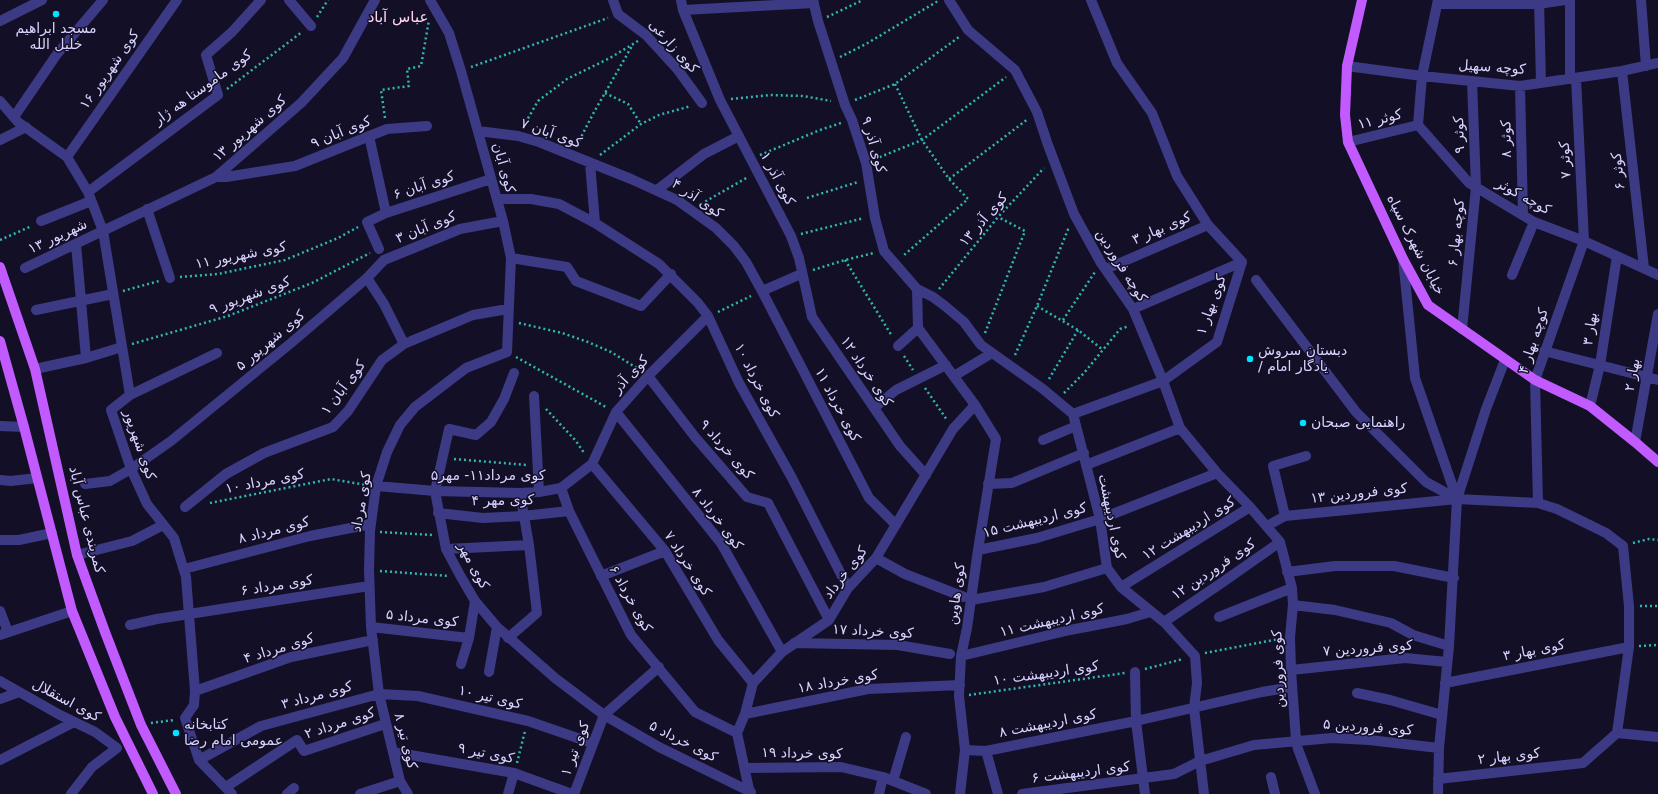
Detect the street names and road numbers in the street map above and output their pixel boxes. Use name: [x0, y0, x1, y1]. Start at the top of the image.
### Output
street label: کوی زارعی: [644, 17, 702, 77]
street label: کوی شهریور ۱۶: [77, 27, 143, 113]
street label: کوی ماموستا هه ژار: [151, 47, 255, 129]
street label: کوچه سهیل: [1458, 57, 1526, 79]
street label: کوی شهریور ۱۳: [210, 92, 290, 166]
street label: کوثر ۱۱: [1356, 106, 1404, 134]
street label: کوی آبان ۹: [308, 113, 374, 153]
street label: کوی آذر ۹: [857, 115, 889, 175]
street label: کوی آبان ۷: [518, 116, 584, 152]
street label: کوثر ۹: [1451, 116, 1469, 154]
street label: کوثر ۸: [1498, 120, 1516, 158]
street label: کوی آبان: [488, 141, 518, 195]
street label: کوثر ۷: [1557, 141, 1575, 179]
street label: کوی آذر ۱: [756, 149, 798, 209]
street label: کوثر ۶: [1609, 151, 1629, 191]
street label: کوی آبان ۶: [391, 168, 457, 204]
street label: کوچه کوثر: [1493, 175, 1553, 219]
street label: کوی آذر ۴: [668, 176, 726, 222]
street label: کوی آذر ۱۳: [956, 190, 1012, 250]
street label: خیابان شهرک سپاه: [1382, 192, 1448, 298]
street label: کوچه بهار ۶: [1445, 198, 1469, 268]
street label: کوی آبان ۳: [393, 208, 459, 248]
street label: کوی بهار ۳: [1130, 209, 1194, 249]
street label: شهریور ۱۳: [26, 216, 90, 258]
street label: کوچه فروردین: [1092, 226, 1150, 306]
street label: کوی شهریور ۱۱: [194, 239, 288, 273]
street label: کوی بهار ۱: [1193, 273, 1231, 337]
street label: کوی شهریور ۹: [207, 274, 293, 318]
street label: کوچه بهار ۴: [1516, 306, 1552, 376]
street label: کوی شهریور ۵: [233, 307, 309, 375]
street label: بهار ۳: [1580, 311, 1602, 347]
street label: کوی خرداد ۱۲: [836, 334, 896, 410]
street label: کوی خرداد ۱۰: [730, 341, 782, 421]
street label: کوی آذر: [609, 352, 653, 398]
street label: بهار ۲: [1622, 357, 1644, 393]
street label: کوی آبان ۱: [318, 358, 370, 418]
street label: کوی خرداد ۱۱: [810, 365, 864, 445]
street label: کوی شهریور: [119, 408, 159, 482]
street label: کوی خرداد ۹: [695, 417, 757, 483]
street label: کمربندی عباس آباد: [65, 465, 107, 575]
street label: کوی مرداد ۱۰: [224, 466, 306, 498]
street label: کوی مرداد۱۱- مهر۵: [431, 468, 545, 484]
street label: کوی مرداد: [348, 471, 376, 533]
street label: کوی اردیبهشت: [1094, 473, 1128, 561]
street label: کوی فروردین ۱۳: [1310, 481, 1408, 507]
street label: کوی خرداد ۸: [688, 484, 746, 554]
street label: کوی مهر ۴: [471, 492, 535, 510]
street label: کوی اردیبهشت ۱۲: [1139, 494, 1239, 564]
street label: کوی اردیبهشت ۱۵: [981, 500, 1089, 542]
street label: کوی مرداد ۸: [237, 514, 311, 548]
street label: کوی خرداد ۷: [660, 528, 714, 600]
street label: کوی فروردین ۱۲: [1169, 536, 1259, 604]
street label: کوی مهر: [454, 540, 492, 592]
street label: کوی خرداد: [820, 543, 872, 603]
street label: کوی هاوین: [944, 562, 970, 626]
street label: کوی خرداد ۶: [605, 563, 655, 635]
street label: کوی مرداد ۶: [240, 572, 314, 600]
street label: کوی اردیبهشت ۱۱: [998, 601, 1106, 641]
street label: کوی مرداد ۵: [385, 607, 459, 631]
street label: کوی خرداد ۱۷: [832, 621, 914, 643]
street label: کوی مرداد ۴: [242, 630, 316, 668]
street label: کوی فروردین: [1269, 630, 1289, 708]
street label: کوی فروردین ۷: [1323, 637, 1413, 661]
street label: کوی بهار ۳: [1502, 637, 1566, 665]
street label: کوی اردیبهشت ۱۰: [992, 658, 1100, 690]
street label: کوی خرداد ۱۸: [796, 667, 880, 697]
street label: کوی استقلال: [29, 676, 103, 726]
street label: کوی مرداد ۳: [280, 678, 354, 714]
street label: کوی تیر ۱۰: [457, 683, 523, 713]
street label: کوی مرداد ۲: [303, 705, 377, 743]
street label: کوی اردیبهشت ۸: [998, 706, 1098, 742]
street label: کوی تیر ۸: [390, 711, 420, 771]
street label: کوی فروردین ۵: [1323, 716, 1413, 740]
street label: کوی خرداد ۵: [646, 718, 720, 766]
street label: کوی تیر ۱: [558, 719, 594, 779]
street label: کوی تیر ۹: [456, 740, 516, 768]
street label: کوی خرداد ۱۹: [761, 745, 843, 763]
street label: کوی بهار ۲: [1477, 745, 1541, 769]
street label: کوی اردیبهشت ۶: [1031, 759, 1131, 787]

